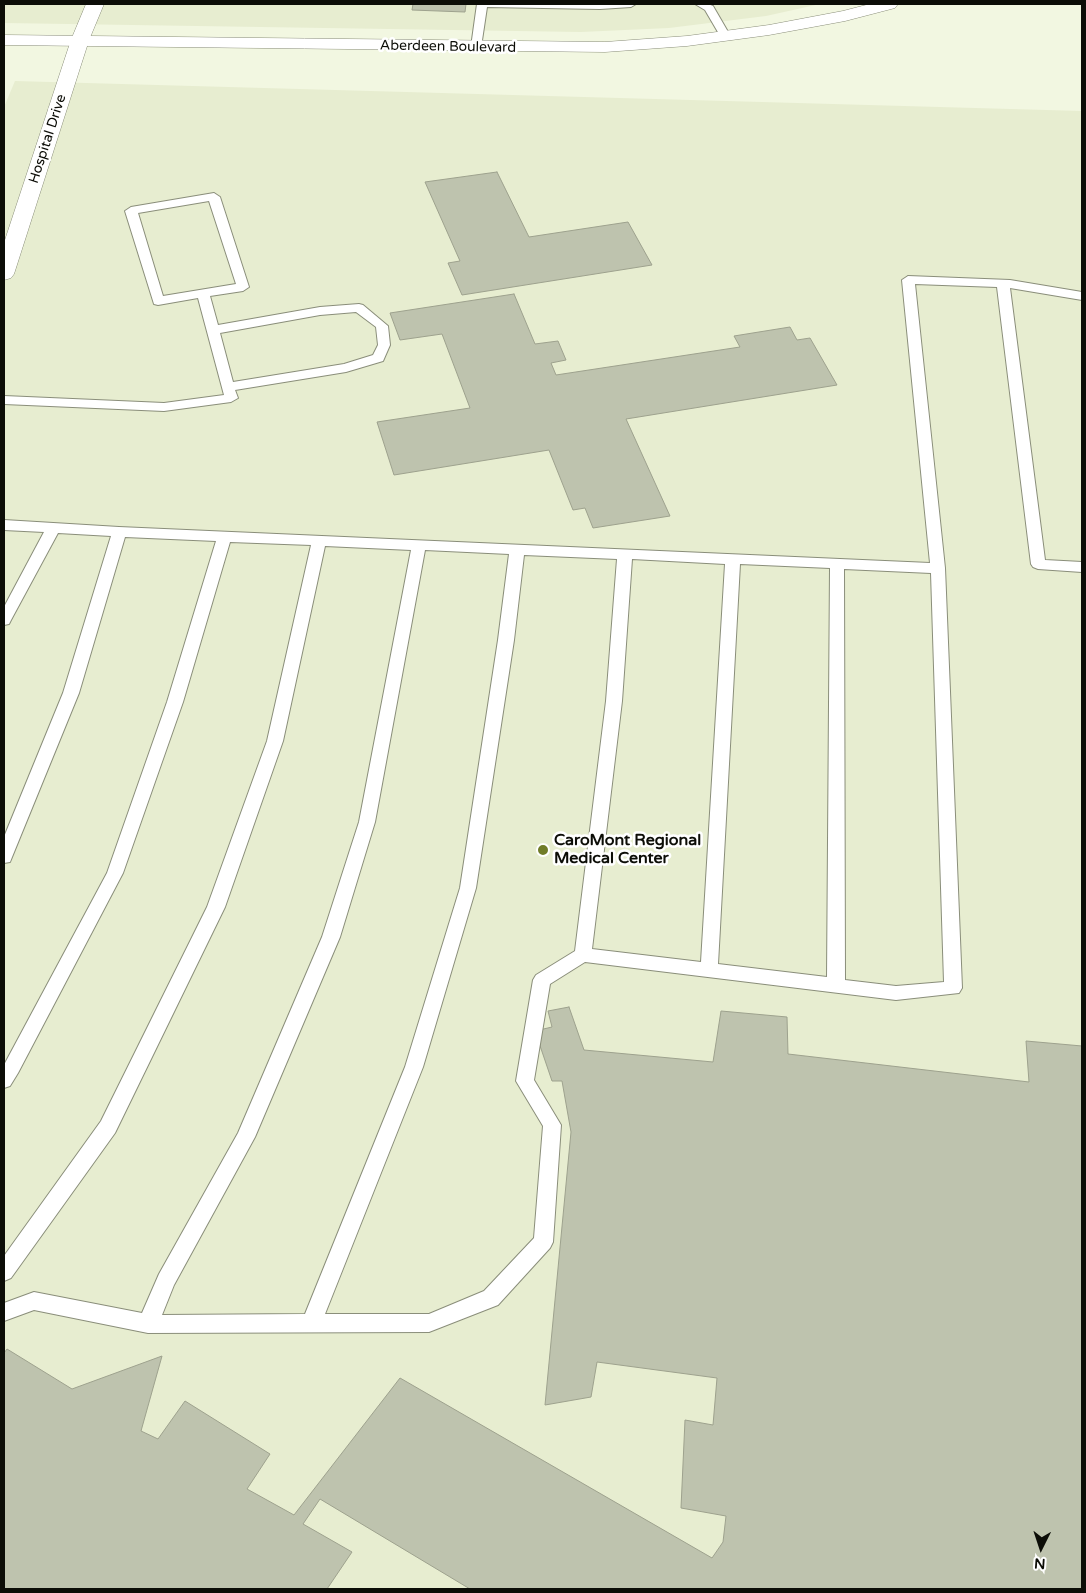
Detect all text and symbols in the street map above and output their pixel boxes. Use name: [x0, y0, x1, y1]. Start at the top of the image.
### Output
street label: Aberdeen Boulevard: [380, 37, 516, 57]
street label: Hospital Drive: [26, 92, 70, 186]
place label: CaroMont Regional Medical Center: [554, 831, 701, 869]
marker: CaroMont Regional Medical Center: [536, 843, 550, 857]
north arrow: [1016, 1523, 1066, 1573]
text: N: [1034, 1555, 1046, 1572]

